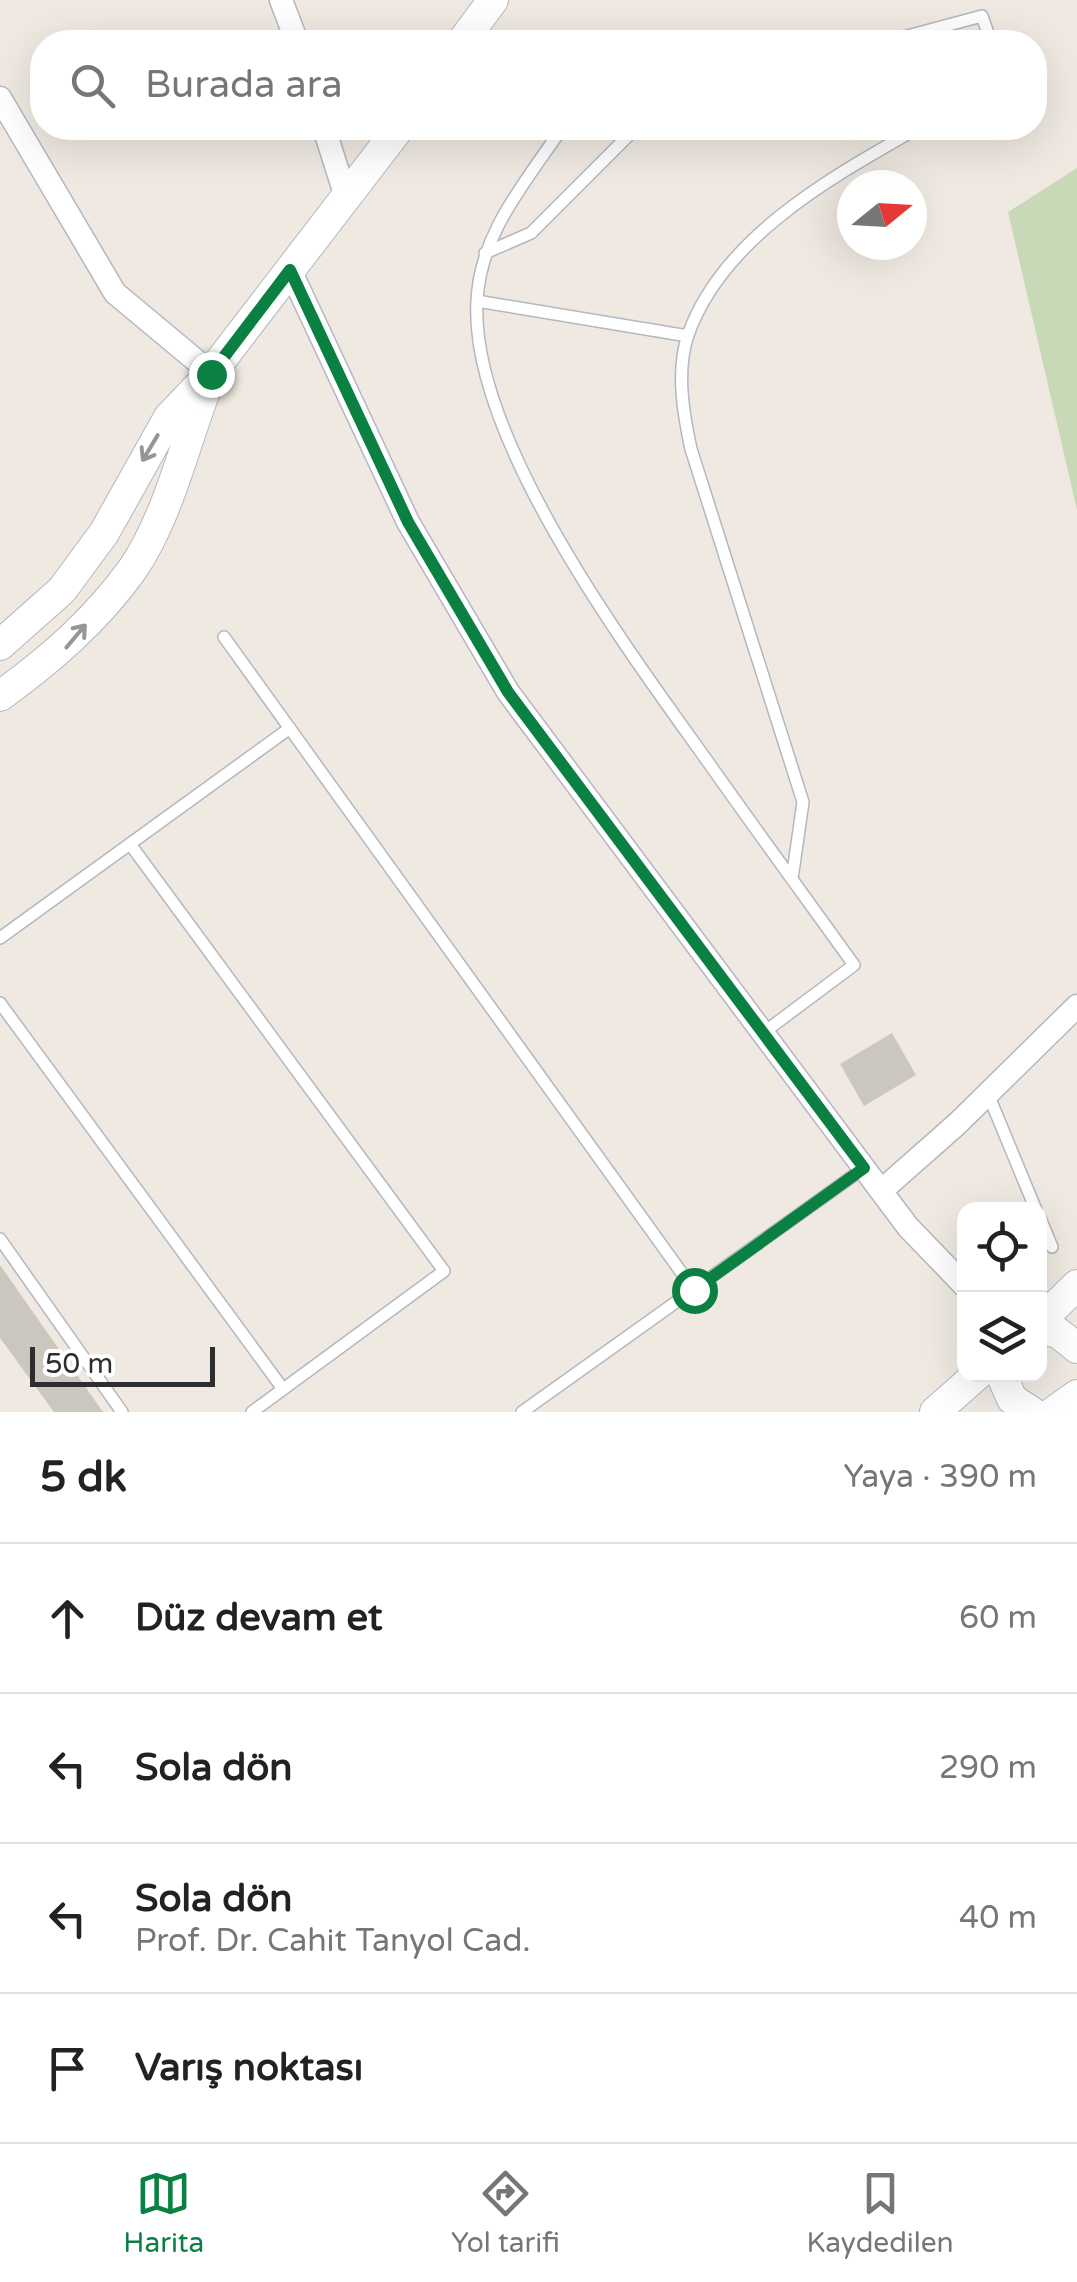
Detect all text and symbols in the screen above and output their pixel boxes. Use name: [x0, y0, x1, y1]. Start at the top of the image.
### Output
search box: [30, 30, 1047, 140]
icon: search: [65, 58, 120, 113]
text: Burada ara: [145, 62, 343, 108]
north arrow: [837, 170, 927, 260]
route end: [189, 352, 235, 398]
one-way arrow: [140, 433, 160, 462]
one-way arrow: [64, 623, 86, 649]
map controls: [957, 1202, 1047, 1382]
button: locate: [957, 1202, 1047, 1292]
route start: [672, 1268, 718, 1314]
button: layers: [957, 1292, 1047, 1382]
scale bar: [30, 1342, 215, 1386]
text: 50 m: [45, 1347, 113, 1381]
text: 5 dk: [40, 1452, 127, 1503]
text: Yaya · 390 m: [844, 1458, 1037, 1496]
icon: ahead: [40, 1591, 95, 1646]
text: Düz devam et: [135, 1595, 383, 1641]
text: 60 m: [959, 1599, 1037, 1637]
icon: left: [40, 1741, 95, 1796]
text: Sola dön: [135, 1745, 292, 1791]
text: 290 m: [939, 1749, 1037, 1787]
text: Sola dön: [135, 1876, 292, 1922]
icon: left: [40, 1891, 95, 1946]
text: 40 m: [959, 1899, 1037, 1937]
text: Prof. Dr. Cahit Tanyol Cad.: [135, 1922, 531, 1960]
icon: arrive: [40, 2041, 95, 2096]
text: Varış noktası: [135, 2045, 363, 2091]
tab: Harita: [123, 2166, 204, 2260]
tab: Yol tarifi: [451, 2166, 560, 2260]
tab: Kaydedilen: [807, 2166, 954, 2260]

